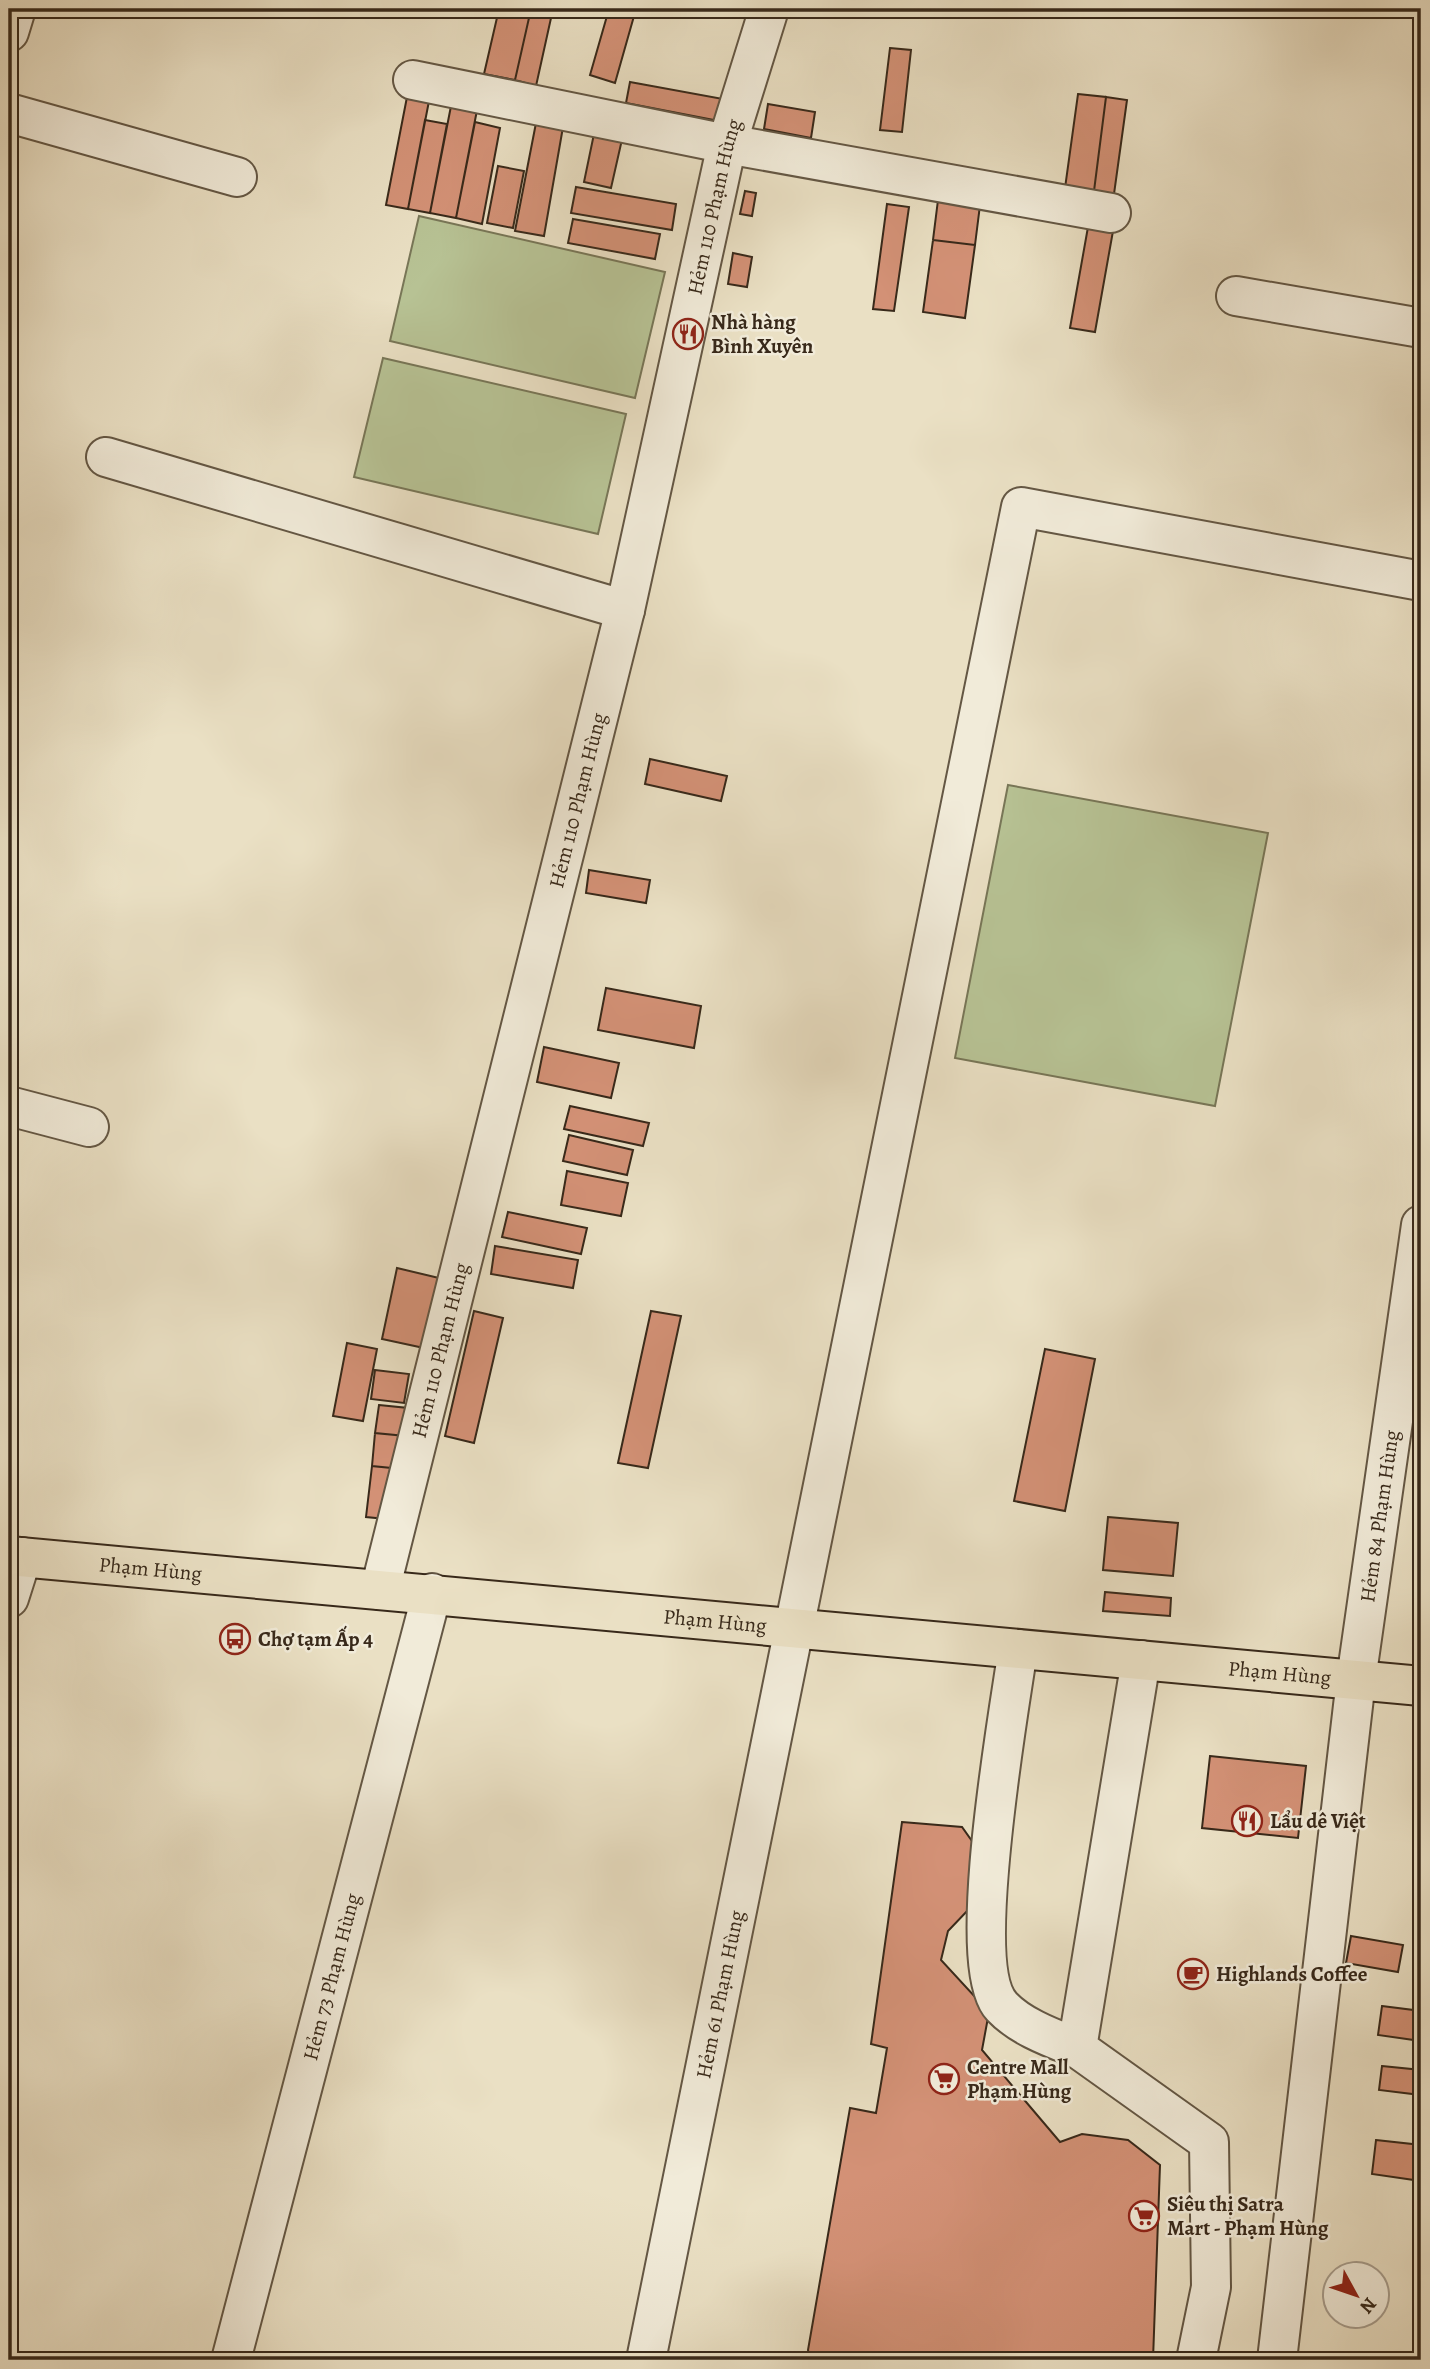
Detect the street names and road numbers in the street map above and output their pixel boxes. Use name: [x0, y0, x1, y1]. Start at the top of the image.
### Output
street label: Hẻm 110 Phạm Hùng: [680, 115, 748, 298]
street label: Hẻm 110 Phạm Hùng: [542, 709, 613, 891]
street label: Hẻm 110 Phạm Hùng: [405, 1259, 475, 1441]
street label: Hẻm 84 Phạm Hùng: [1353, 1428, 1406, 1604]
street label: Phạm Hùng: [98, 1550, 204, 1588]
street label: Phạm Hùng: [662, 1602, 768, 1640]
street label: Phạm Hùng: [1227, 1654, 1333, 1692]
street label: Hẻm 73 Phạm Hùng: [296, 1890, 367, 2064]
street label: Hẻm 61 Phạm Hùng: [689, 1907, 751, 2081]

